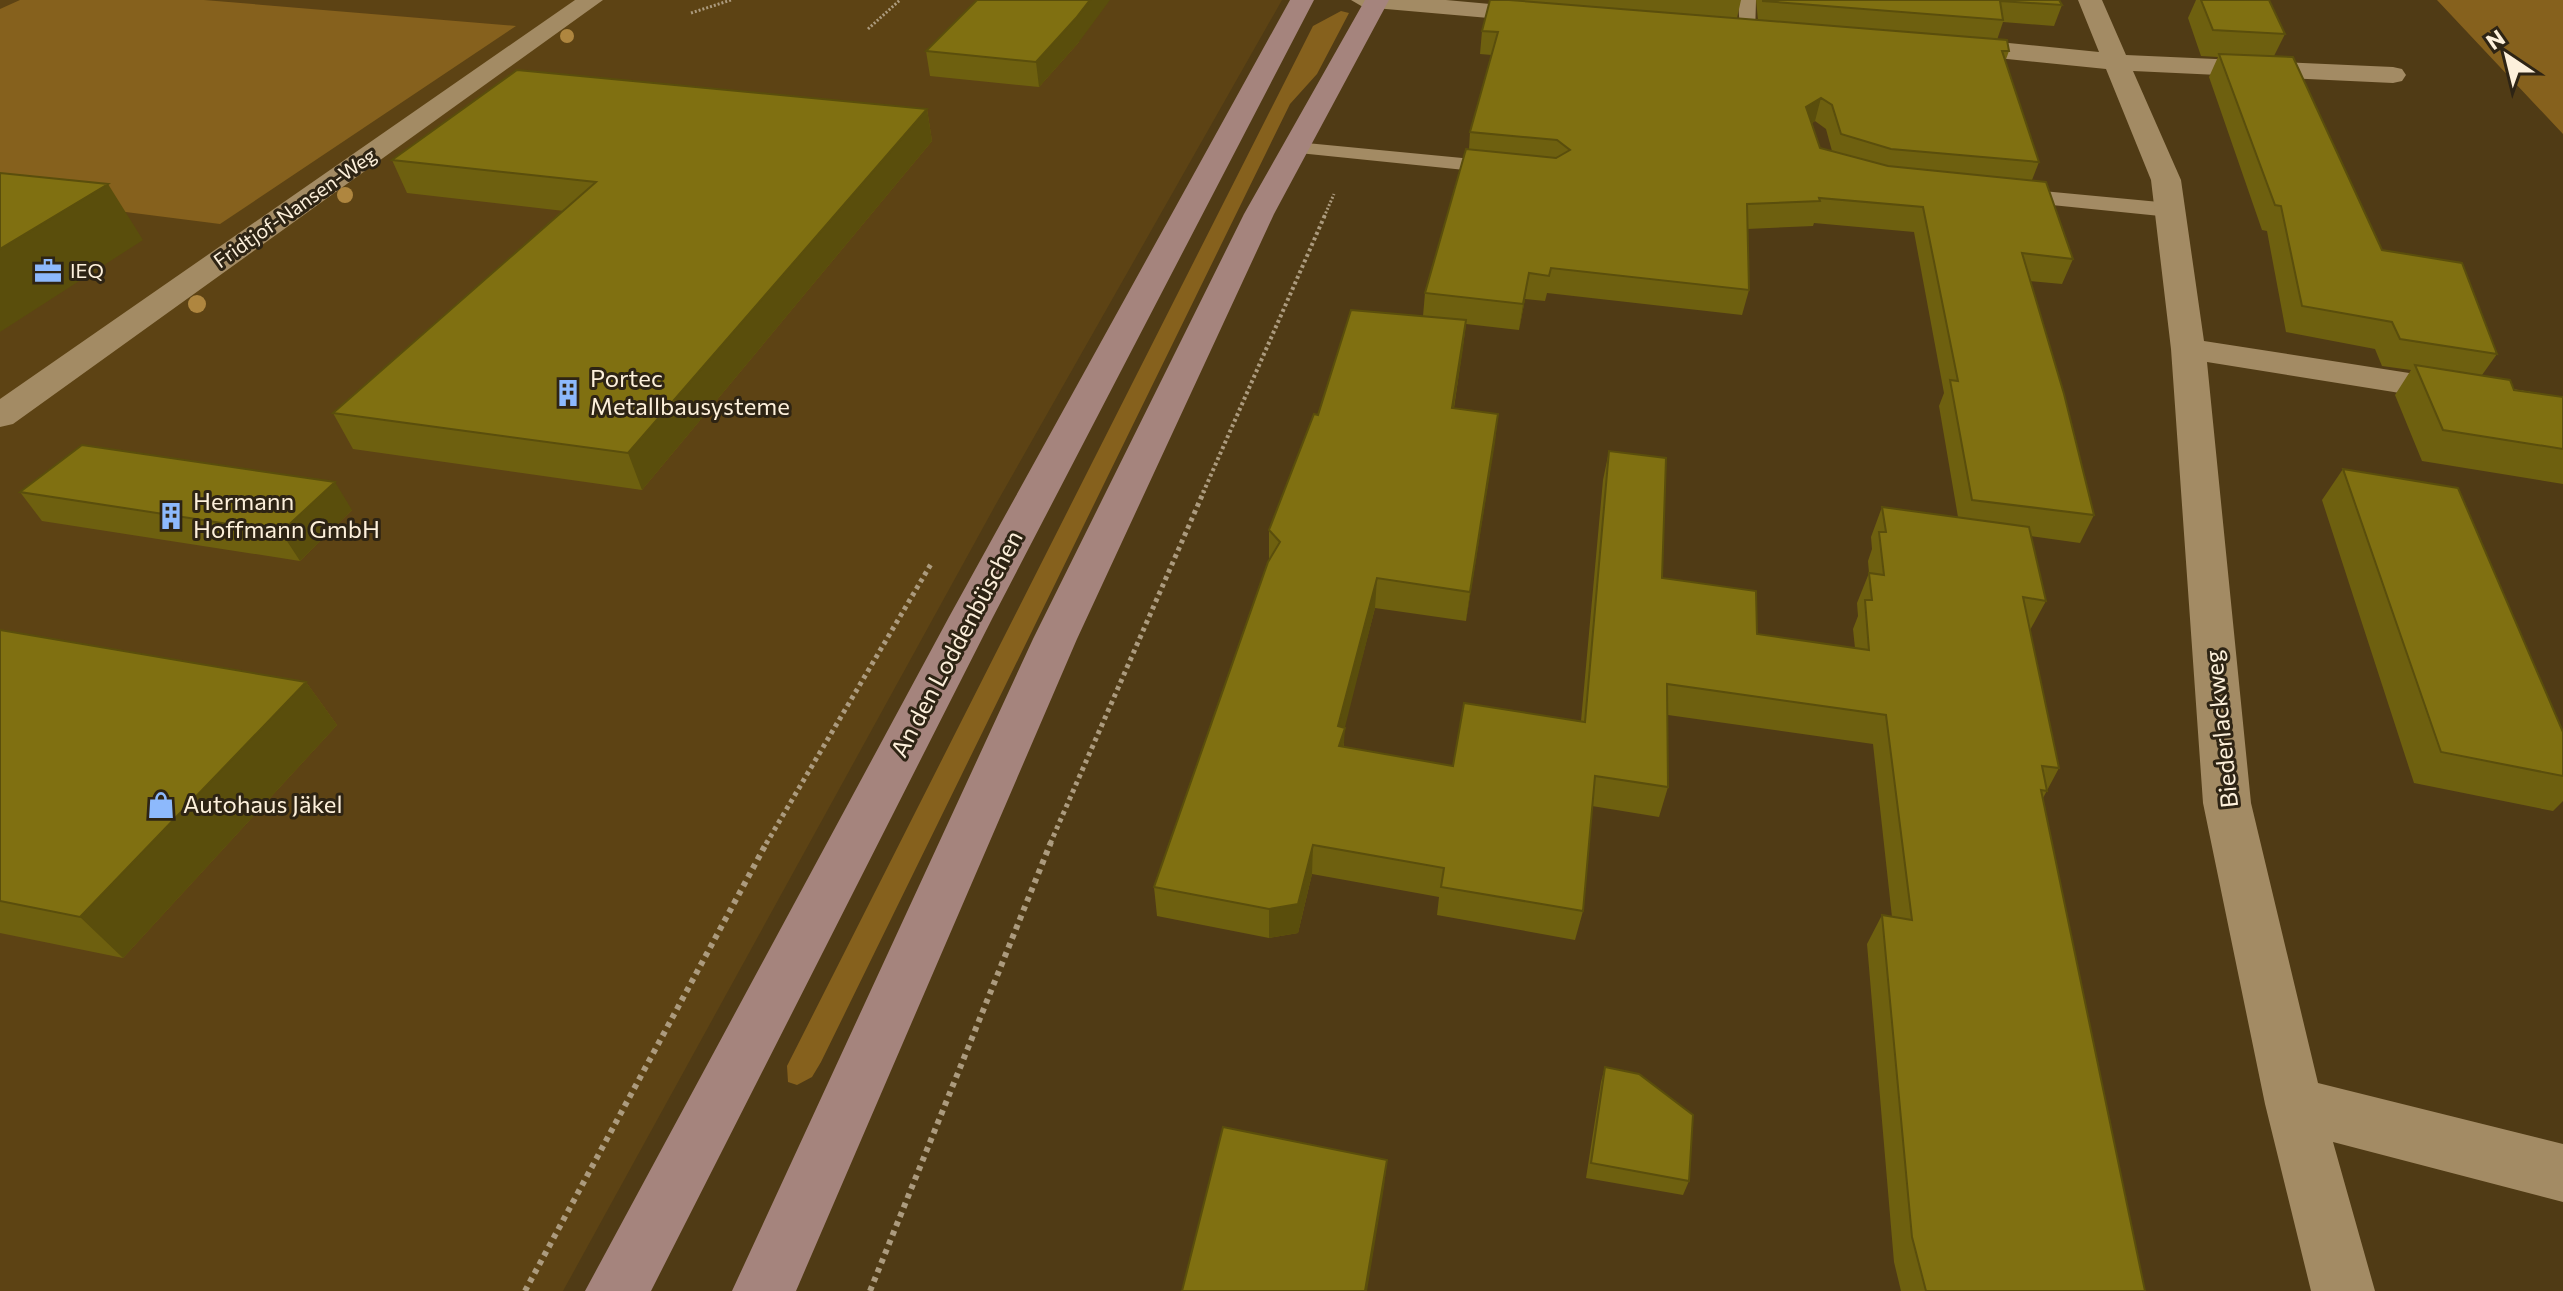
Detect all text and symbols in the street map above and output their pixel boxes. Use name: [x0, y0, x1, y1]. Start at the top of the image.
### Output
north arrow: [2467, 16, 2547, 96]
text: N: [2481, 23, 2510, 55]
street label: Fridtjof-Nansen-Weg: [209, 142, 380, 272]
office icon: IEQ: [33, 256, 63, 286]
place label: IEQ: [70, 258, 104, 282]
place label: Portec Metallbausysteme: [590, 363, 790, 420]
building icon: Portec Metallbausysteme: [553, 378, 583, 408]
place label: Hermann Hoffmann GmbH: [193, 486, 380, 543]
building icon: Hermann Hoffmann GmbH: [156, 501, 186, 531]
street label: An den Loddenbüschen: [884, 525, 1028, 762]
street label: Biederlackweg: [2198, 649, 2243, 809]
place label: Autohaus Jäkel: [183, 789, 343, 818]
shop icon: Autohaus Jäkel: [146, 790, 176, 820]

